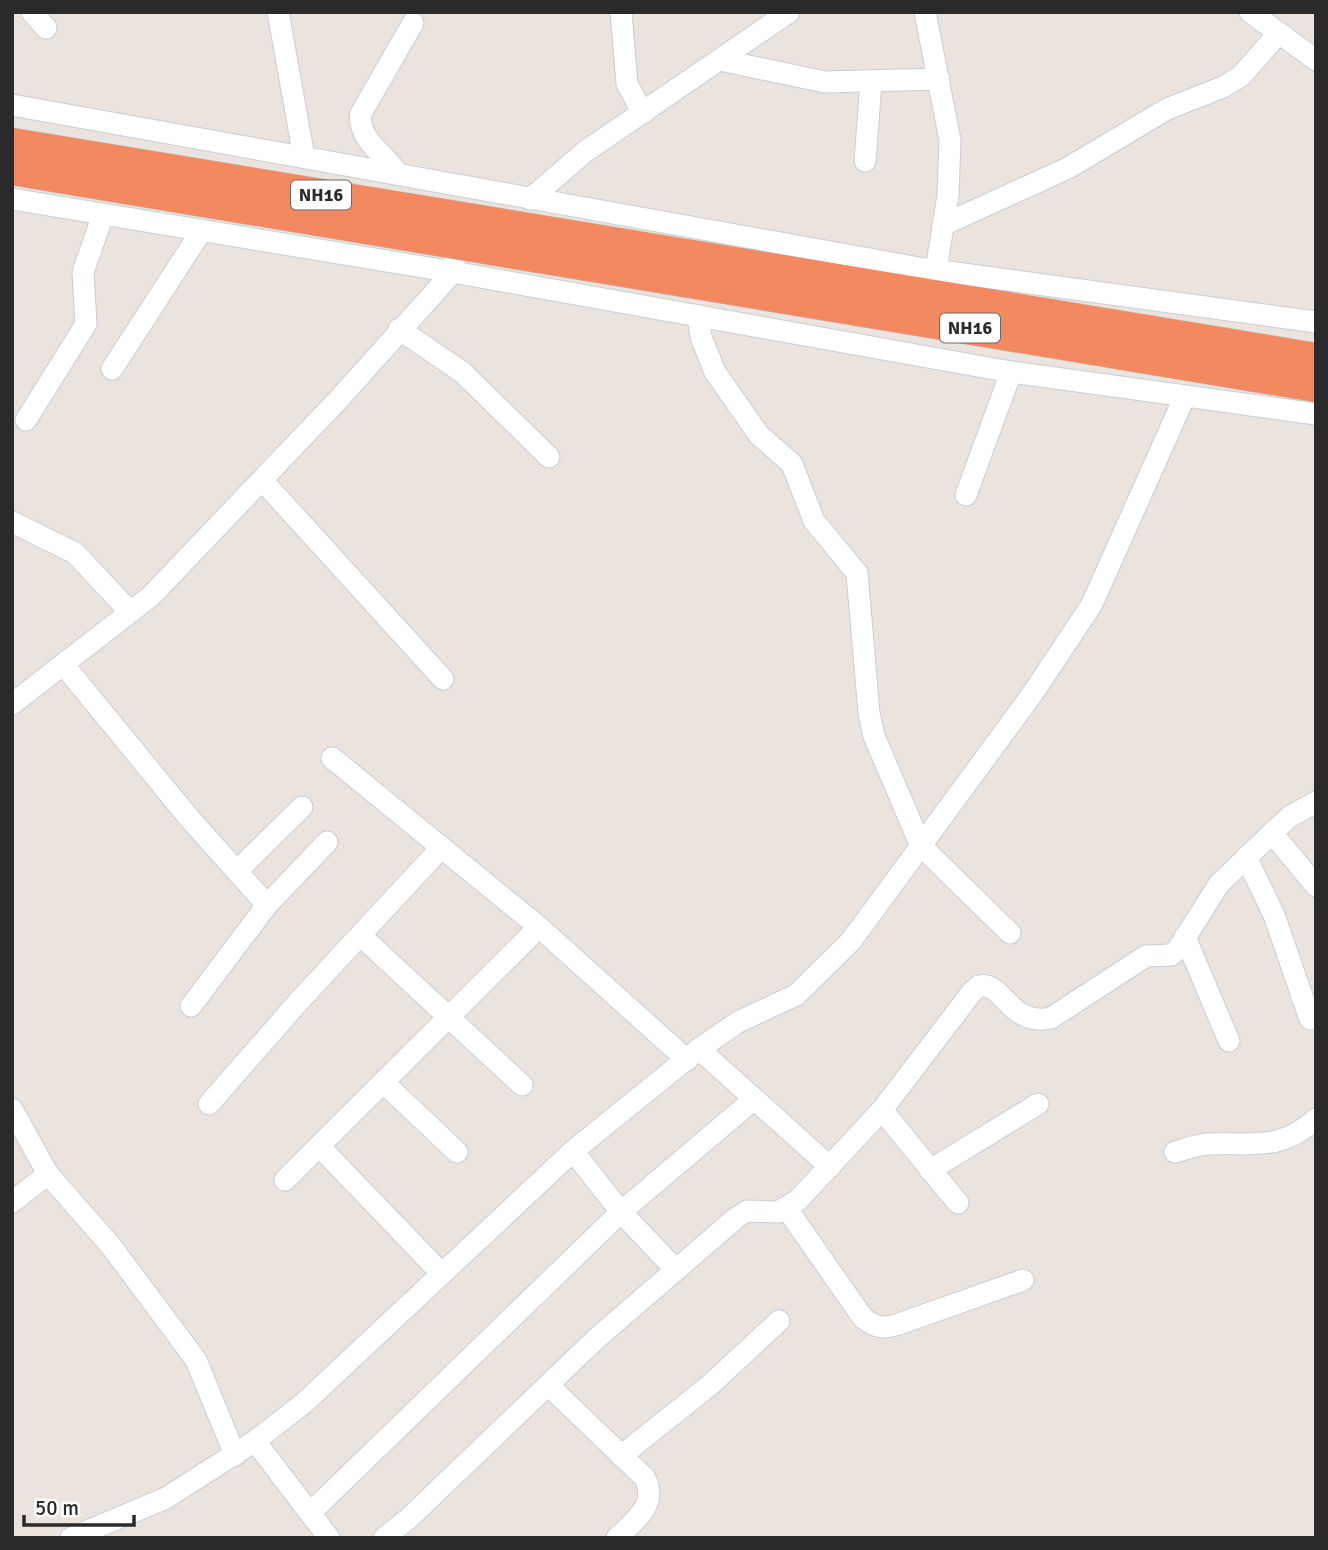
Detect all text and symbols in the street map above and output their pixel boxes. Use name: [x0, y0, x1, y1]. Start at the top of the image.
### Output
road number: NH16: [291, 180, 351, 210]
road number: NH16: [940, 314, 1000, 342]
scale bar: [24, 1484, 135, 1528]
text: 50 m: [35, 1495, 79, 1521]

